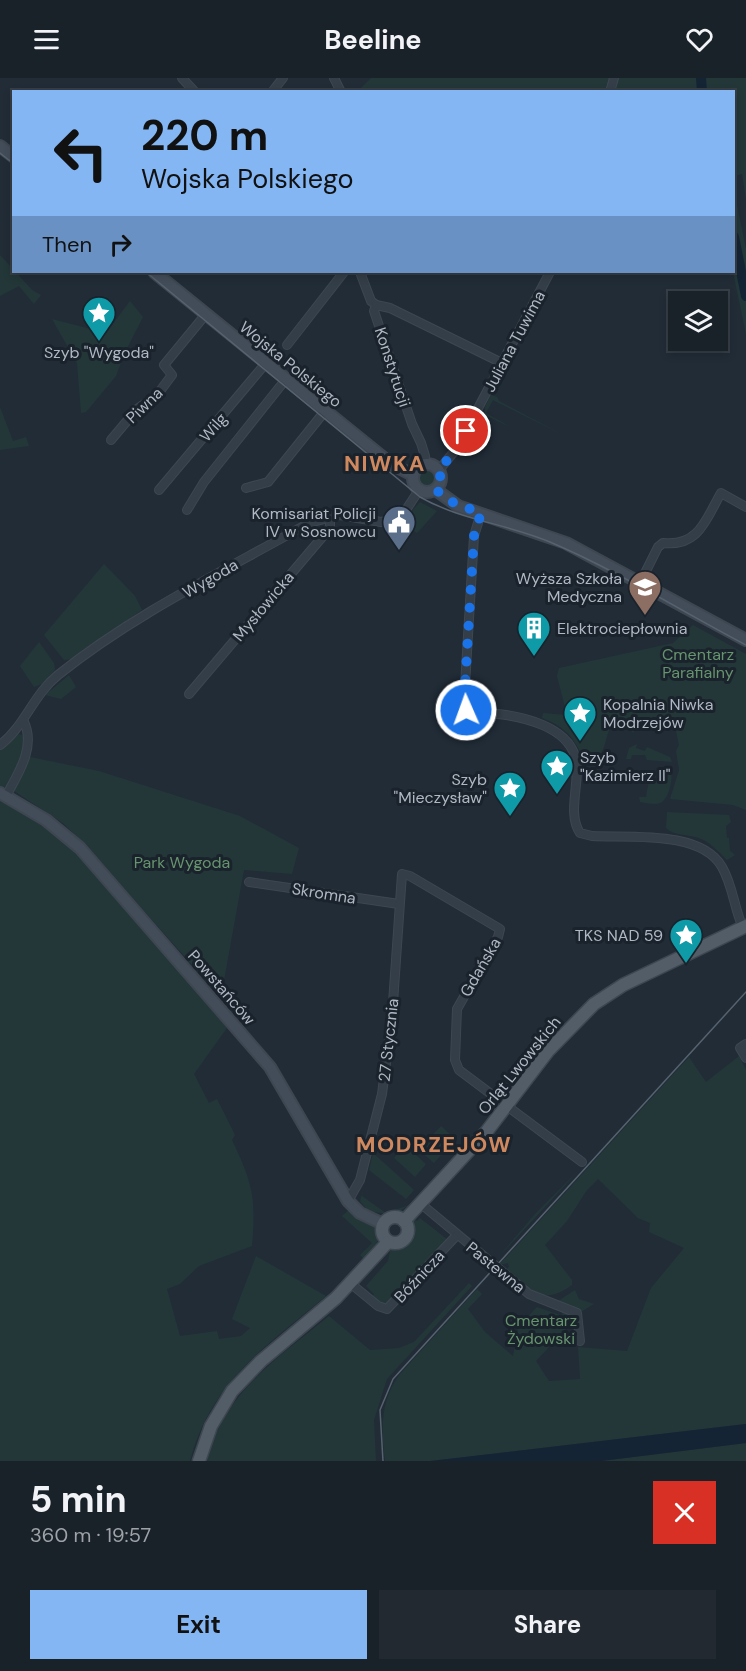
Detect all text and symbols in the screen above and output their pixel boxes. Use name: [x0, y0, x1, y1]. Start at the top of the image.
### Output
text: Beeline: [324, 22, 422, 57]
icon: menu: [30, 23, 63, 56]
icon: heart: [683, 23, 716, 56]
text: 220 m: [141, 108, 268, 163]
icon: left: [42, 114, 120, 192]
text: Wojska Polskiego: [141, 161, 354, 196]
icon: right: [104, 228, 137, 261]
text: Then: [42, 230, 92, 259]
street label: Juliana Tuwima: [479, 287, 550, 396]
map controls: [668, 291, 728, 351]
button: layers: [668, 291, 728, 351]
place icon: Szyb "Wygoda": [81, 295, 117, 342]
street label: Wojska Polskiego: [235, 317, 346, 412]
street label: Konstytucji: [370, 325, 415, 410]
place label: Szyb "Wygoda": [44, 342, 154, 363]
street label: Piwna: [122, 383, 167, 428]
pin: [440, 405, 491, 456]
street label: Wilg: [195, 408, 232, 446]
icon: arrive: [449, 414, 482, 447]
district label: NIWKA: [344, 449, 426, 478]
place label: Komisariat Policji IV w Sosnowcu: [252, 503, 376, 542]
public building icon: Komisariat Policji IV w Sosnowcu: [381, 504, 417, 551]
street label: Wygoda: [179, 554, 242, 603]
street label: Mysłowicka: [228, 567, 299, 646]
place label: Wyższa Szkoła Medyczna: [516, 568, 622, 607]
school or university icon: Wyższa Szkoła Medyczna: [627, 569, 663, 616]
building icon: Elektrociepłownia: [516, 610, 552, 657]
place label: Elektrociepłownia: [557, 618, 687, 639]
park label: Cmentarz Parafialny: [662, 644, 734, 683]
position arrow: [434, 678, 498, 742]
place label: Kopalnia Niwka Modrzejów: [603, 694, 713, 733]
place icon: Kopalnia Niwka Modrzejów: [562, 695, 598, 742]
place label: Szyb "Kazimierz II": [580, 747, 671, 786]
place icon: Szyb "Kazimierz II": [539, 748, 575, 795]
place label: Szyb "Mieczysław": [394, 769, 487, 808]
place icon: Szyb "Mieczysław": [492, 770, 528, 817]
park label: Park Wygoda: [134, 852, 230, 873]
street label: Skromna: [290, 878, 357, 909]
place icon: TKS NAD 59: [668, 917, 704, 964]
place label: TKS NAD 59: [575, 925, 663, 946]
street label: Gdańska: [455, 934, 506, 1001]
street label: Powstańców: [183, 945, 260, 1029]
street label: 27 Stycznia: [374, 997, 403, 1083]
street label: Orląt Lwowskich: [473, 1012, 565, 1119]
district label: MODRZEJÓW: [356, 1130, 512, 1159]
street label: Pastewna: [462, 1237, 530, 1298]
street label: Bóźnicza: [390, 1246, 449, 1307]
park label: Cmentarz Żydowski: [505, 1310, 577, 1349]
text: 5 min: [30, 1476, 127, 1523]
button: close: [653, 1481, 716, 1544]
text: 360 m · 19:57: [30, 1522, 151, 1548]
button: Exit: [30, 1590, 367, 1659]
button: Share: [379, 1590, 716, 1659]

